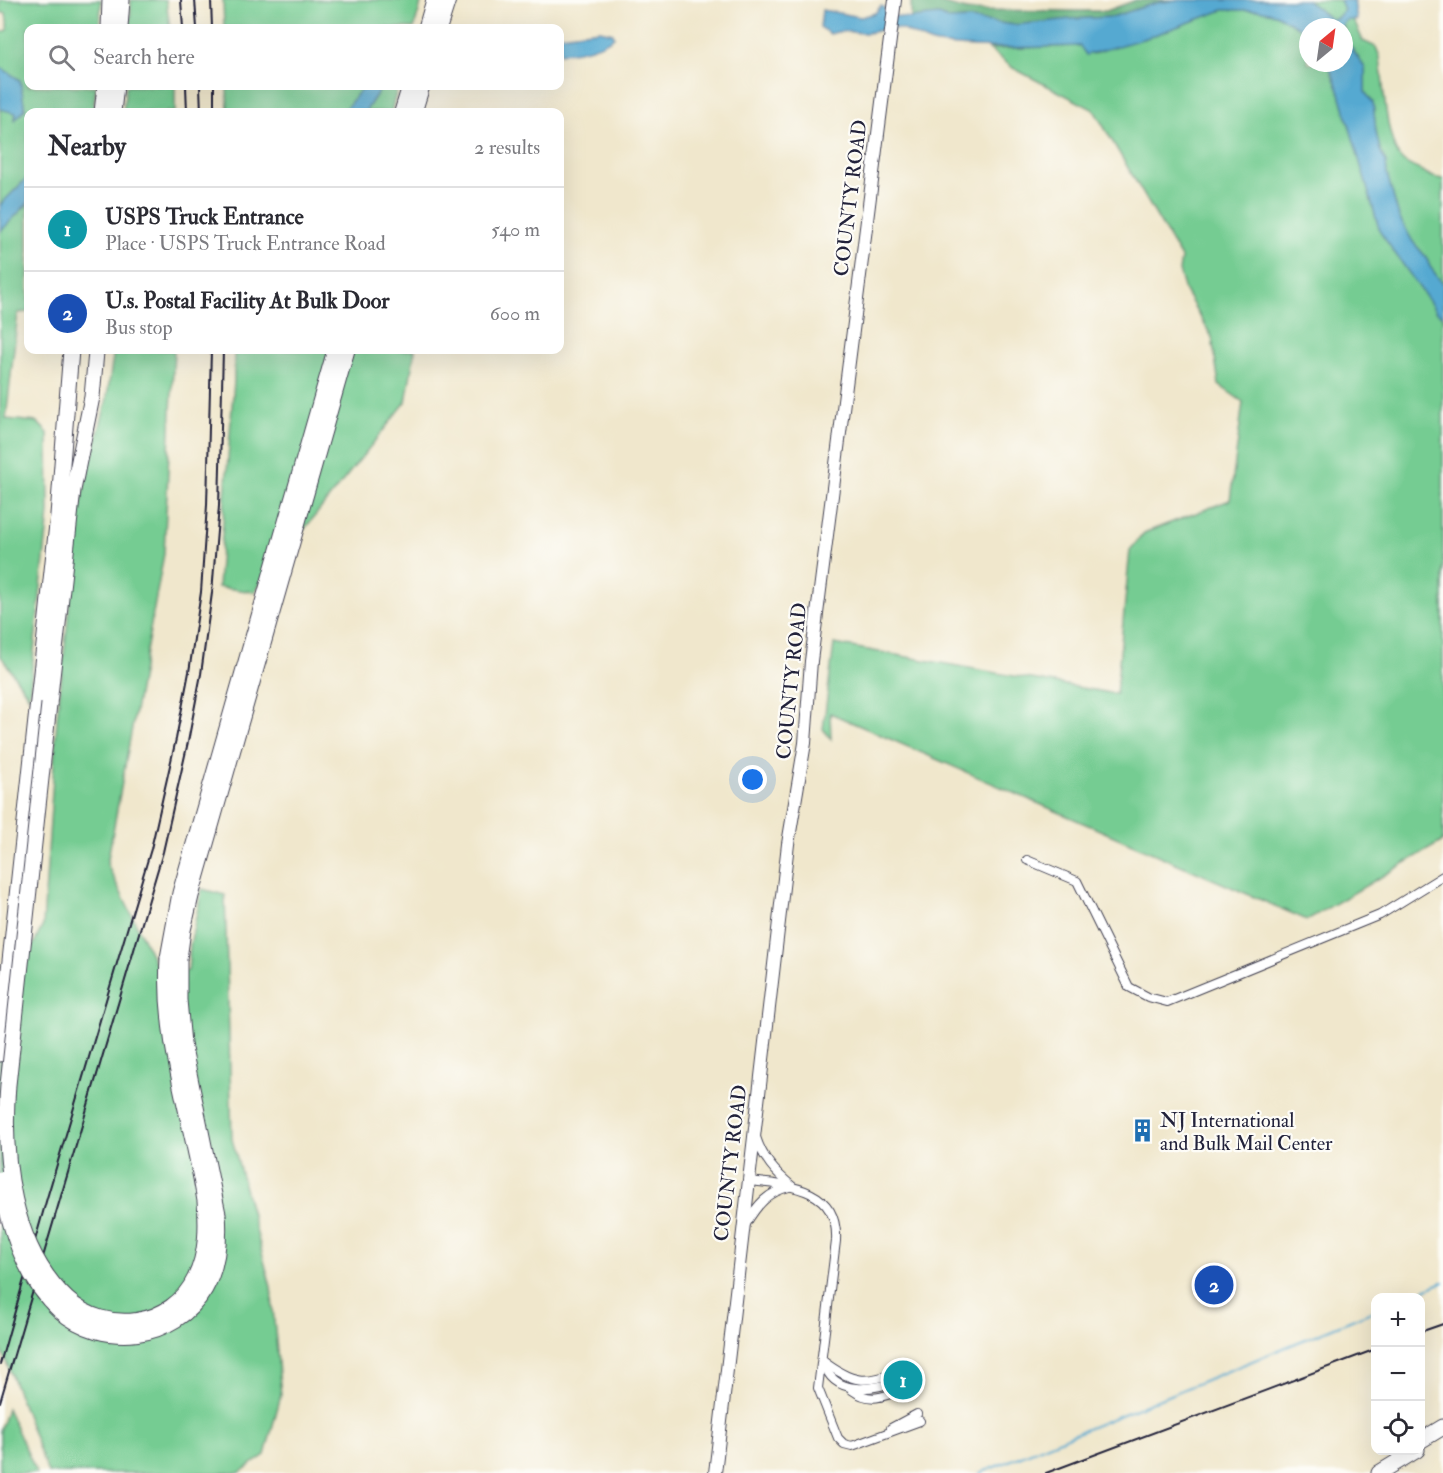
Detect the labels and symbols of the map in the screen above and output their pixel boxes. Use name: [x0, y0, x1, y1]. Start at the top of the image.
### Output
north arrow: [1299, 18, 1353, 72]
street label: COUNTY ROAD: [828, 118, 873, 278]
street label: COUNTY ROAD: [771, 601, 812, 761]
your location: [738, 765, 767, 794]
street label: COUNTY ROAD: [708, 1083, 753, 1243]
place label: NJ International and Bulk Mail Center: [1160, 1108, 1333, 1156]
building icon: NJ International and Bulk Mail Center: [1129, 1118, 1155, 1144]
pin: 2: [1194, 1262, 1234, 1308]
pin: 1: [884, 1358, 922, 1402]

